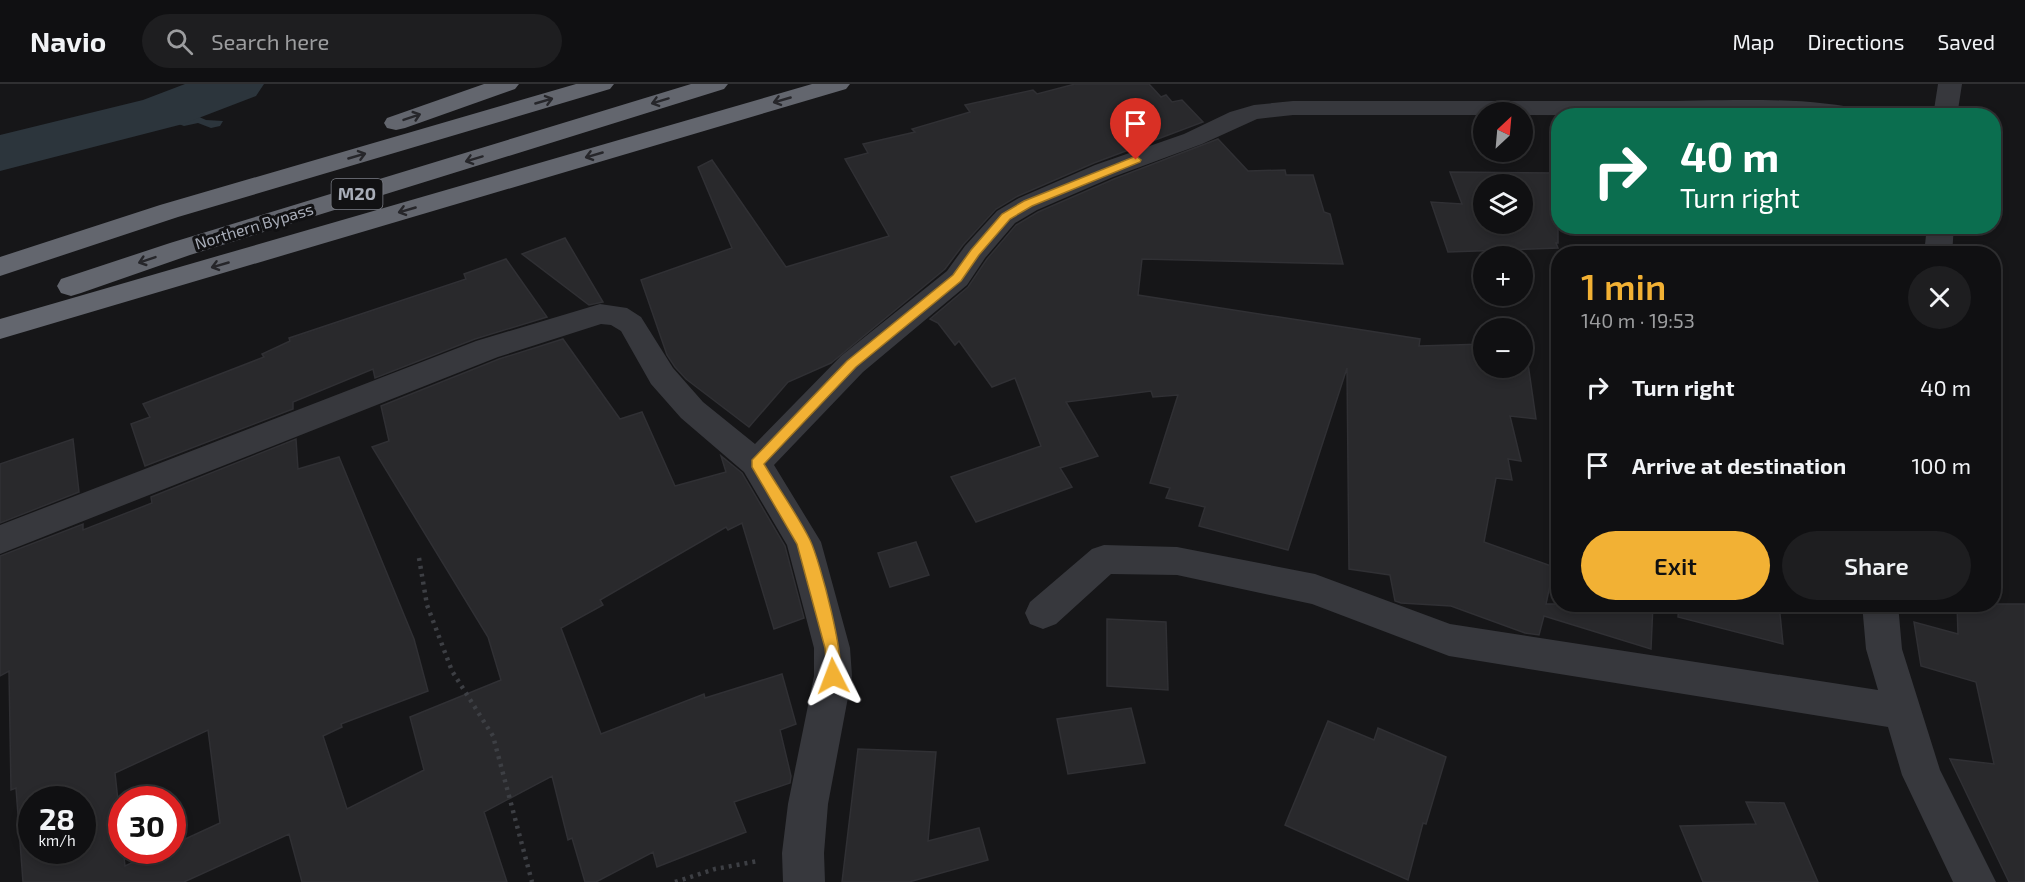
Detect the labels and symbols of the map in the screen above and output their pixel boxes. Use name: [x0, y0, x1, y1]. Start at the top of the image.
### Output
one-way arrow: [534, 95, 553, 106]
one-way arrow: [772, 95, 791, 106]
one-way arrow: [651, 96, 670, 107]
pin: [1110, 98, 1161, 160]
north arrow: [1473, 102, 1533, 162]
one-way arrow: [402, 111, 421, 122]
one-way arrow: [347, 150, 366, 161]
one-way arrow: [585, 150, 604, 161]
one-way arrow: [465, 154, 484, 165]
road number: M20: [332, 179, 382, 209]
street label: Northern Bypass: [192, 198, 315, 253]
one-way arrow: [398, 205, 417, 216]
one-way arrow: [139, 256, 157, 267]
one-way arrow: [211, 260, 230, 271]
position arrow: [801, 644, 865, 708]
speed limit sign: 30: [108, 786, 186, 864]

